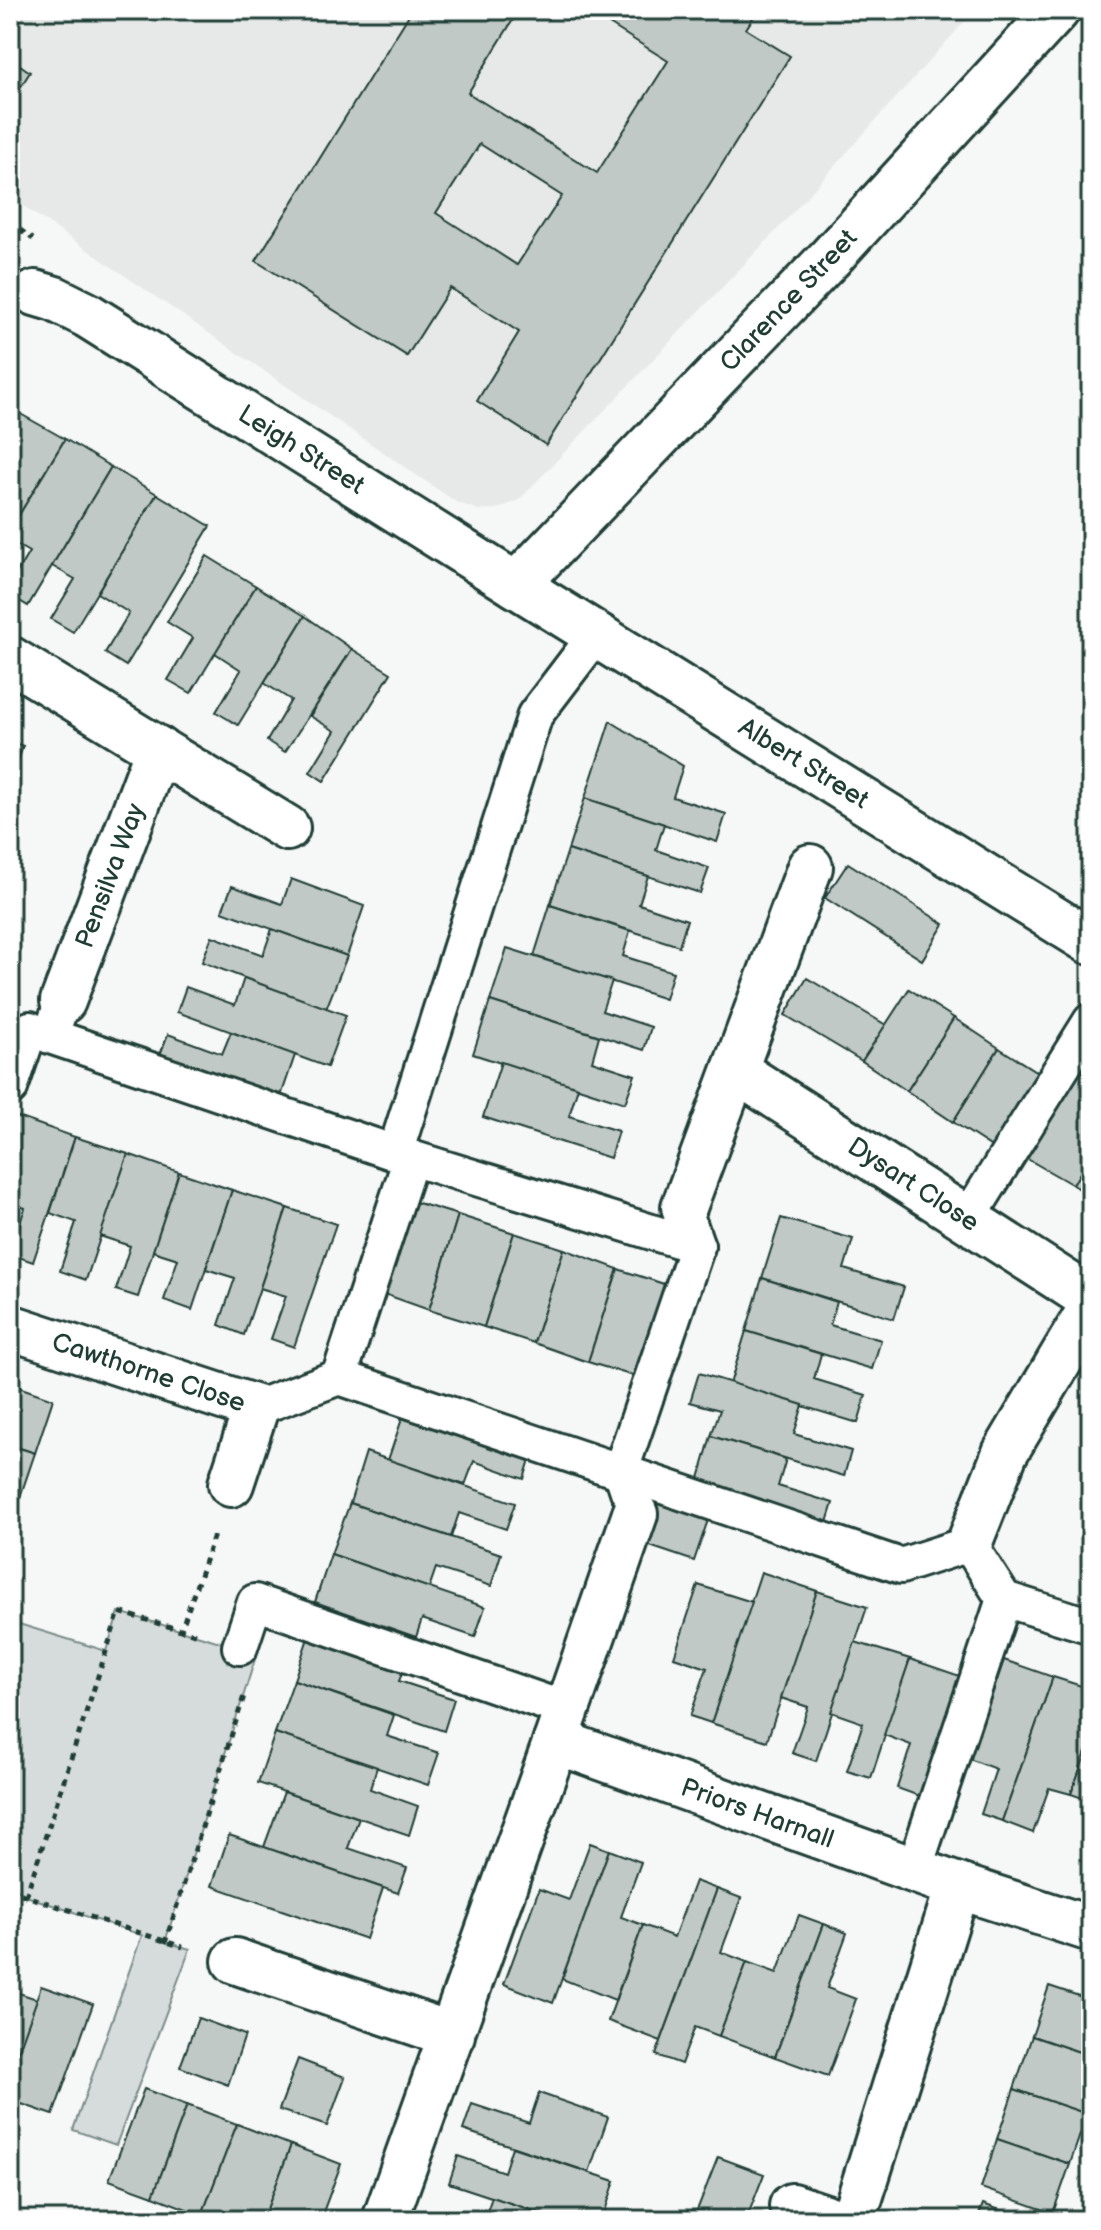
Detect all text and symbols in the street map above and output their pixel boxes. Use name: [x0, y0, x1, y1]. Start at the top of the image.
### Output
street label: Clarence Street: [714, 223, 864, 378]
street label: Leigh Street: [233, 399, 370, 501]
street label: Albert Street: [733, 711, 874, 816]
street label: Pensilva Way: [69, 799, 152, 952]
street label: Dysart Close: [842, 1131, 985, 1238]
street label: Cawthorne Close: [48, 1326, 249, 1419]
street label: Priors Harnall: [677, 1772, 838, 1855]

